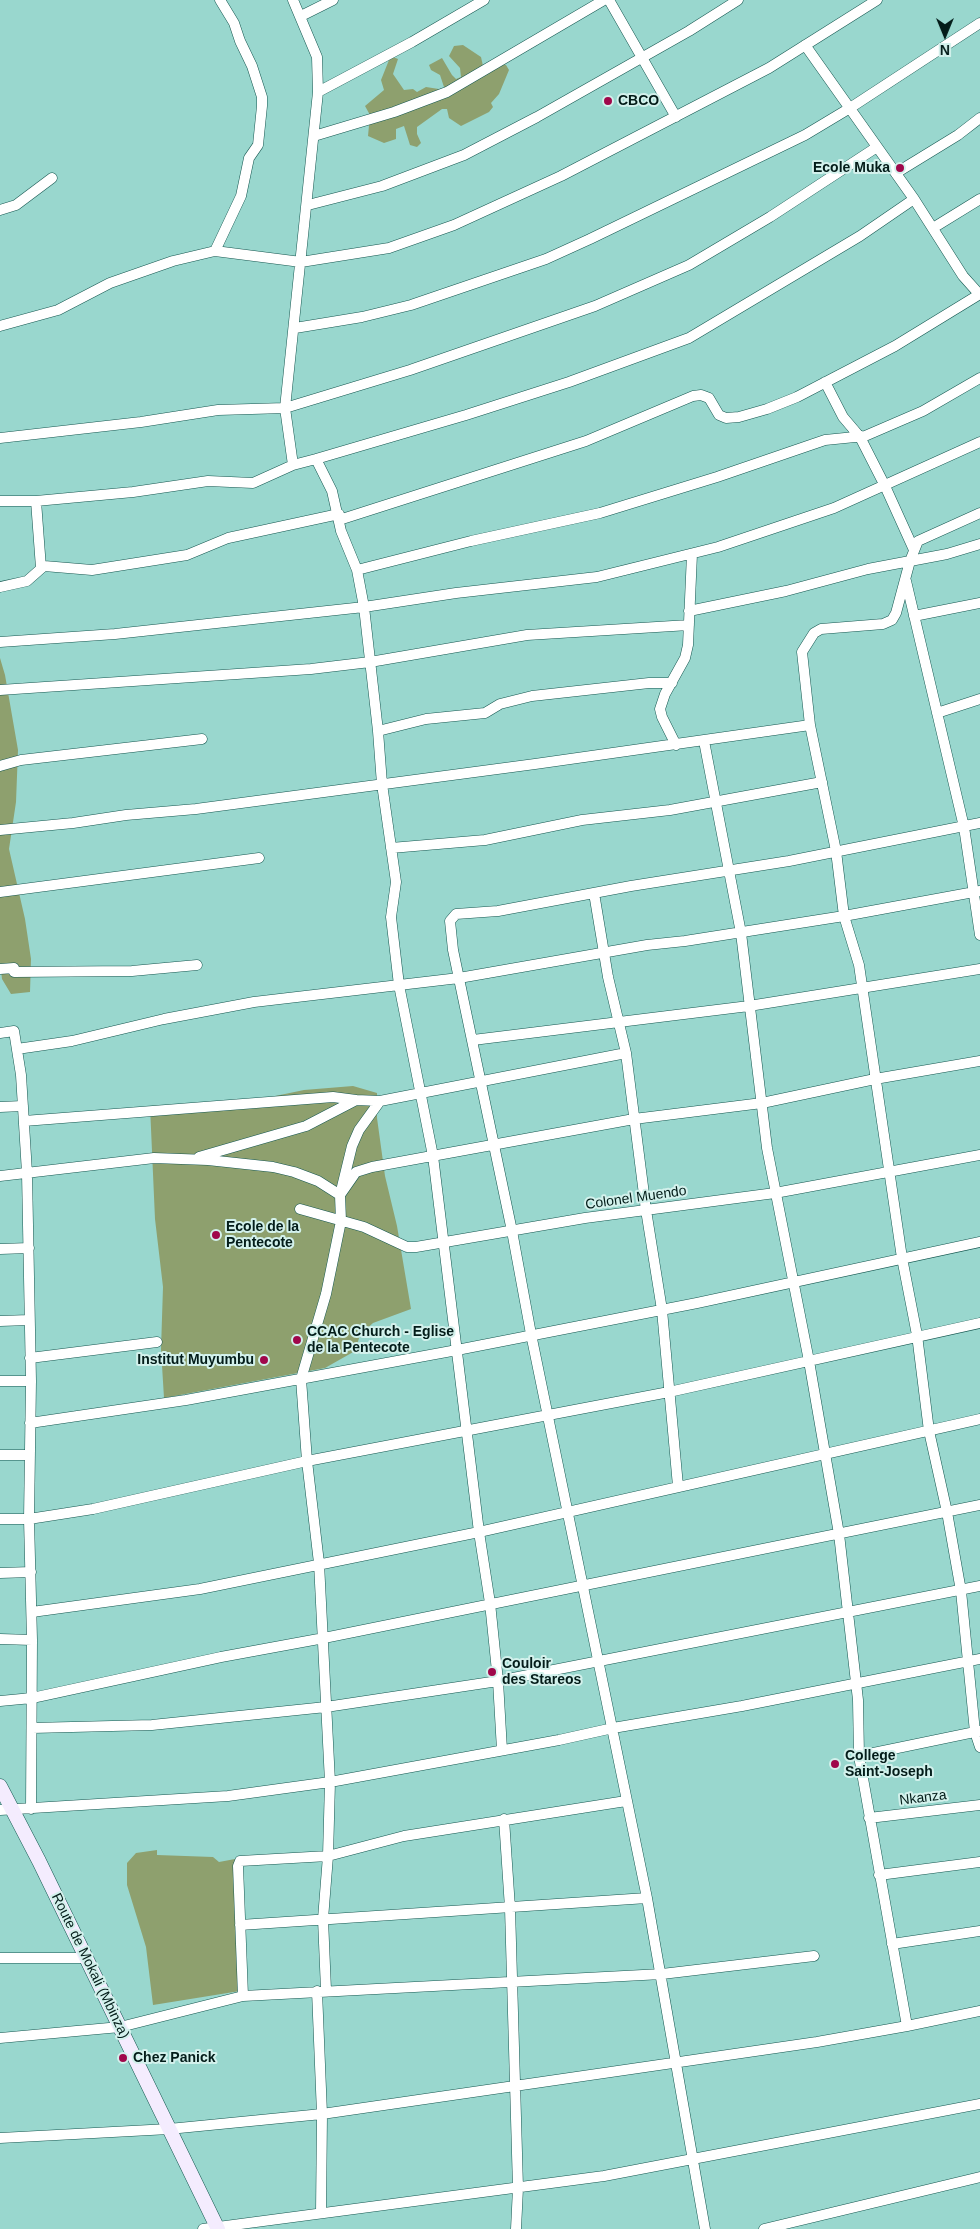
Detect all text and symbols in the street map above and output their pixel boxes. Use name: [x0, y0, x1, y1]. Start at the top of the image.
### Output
north arrow: [920, 10, 970, 60]
text: N: [940, 42, 950, 58]
place label: CBCO: [618, 93, 659, 109]
marker: CBCO: [602, 95, 614, 107]
place label: Ecole Muka: [813, 160, 890, 176]
marker: Ecole Muka: [894, 162, 906, 174]
street label: Colonel Muendo: [584, 1183, 688, 1213]
place label: Ecole de la Pentecote: [226, 1219, 299, 1252]
marker: Ecole de la Pentecote: [210, 1229, 222, 1241]
place label: CCAC Church - Eglise de la Pentecote: [307, 1324, 454, 1356]
marker: CCAC Church - Eglise de la Pentecote: [291, 1334, 303, 1346]
place label: Institut Muyumbu: [137, 1352, 254, 1368]
marker: Institut Muyumbu: [258, 1354, 270, 1366]
place label: Couloir des Stareos: [502, 1656, 581, 1688]
marker: Couloir des Stareos: [486, 1666, 498, 1678]
place label: College Saint-Joseph: [845, 1748, 933, 1780]
marker: College Saint-Joseph: [829, 1758, 841, 1770]
street label: Nkanza: [898, 1787, 948, 1809]
street label: Route de Mokali (Mbinza): [47, 1891, 133, 2041]
place label: Chez Panick: [133, 2050, 215, 2066]
marker: Chez Panick: [117, 2052, 129, 2064]

